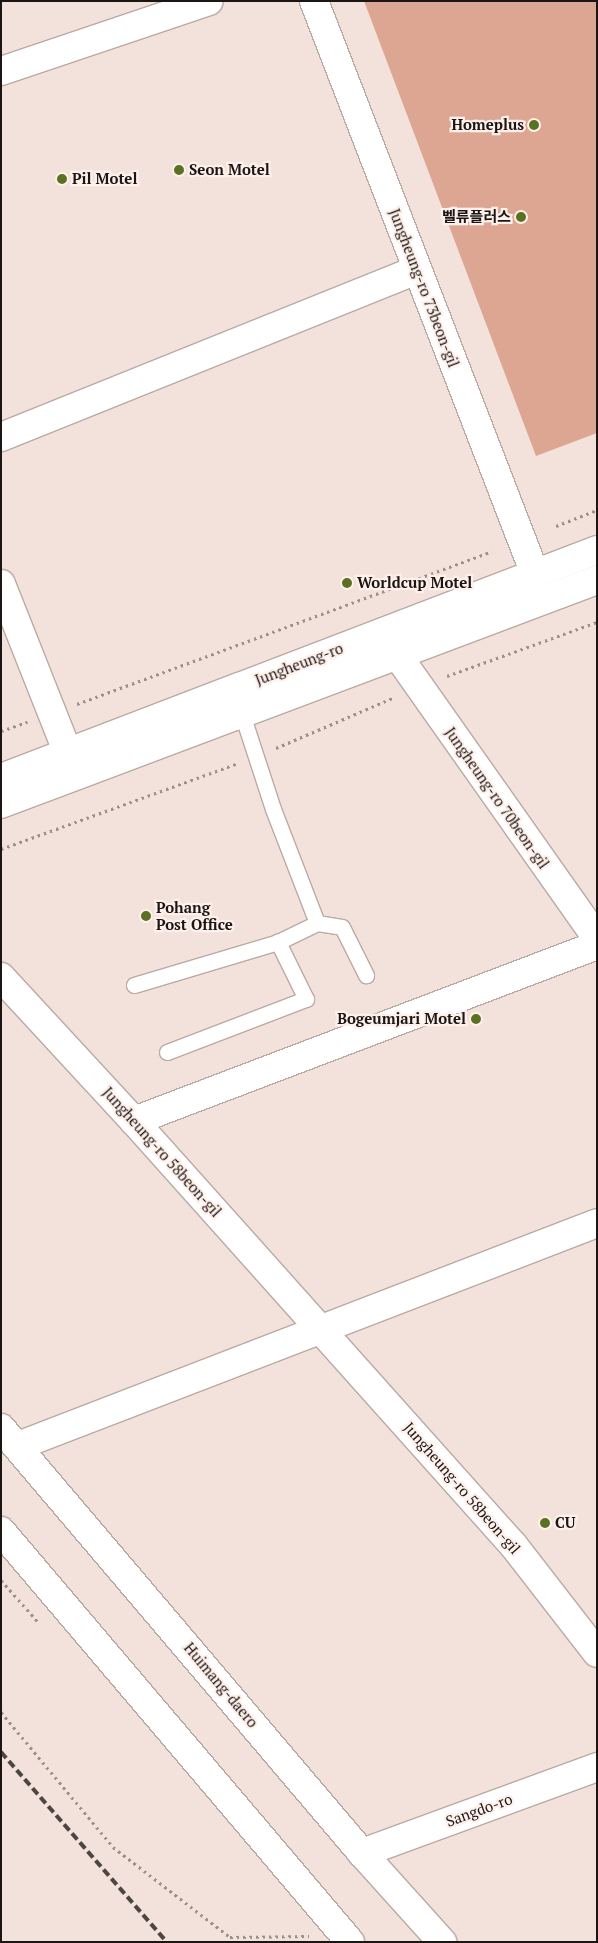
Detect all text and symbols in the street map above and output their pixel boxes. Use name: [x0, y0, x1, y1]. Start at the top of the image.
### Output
place label: Homeplus: [451, 116, 524, 134]
marker: Homeplus: [528, 119, 540, 131]
place label: Seon Motel: [189, 161, 270, 179]
marker: Seon Motel: [173, 164, 185, 176]
place label: Pil Motel: [72, 170, 137, 188]
marker: Pil Motel: [56, 173, 68, 185]
street label: Jungheung-ro 73beon-gil: [385, 206, 463, 370]
place label: 벨류플러스: [442, 208, 511, 226]
marker: 벨류플러스: [515, 211, 527, 223]
place label: Worldcup Motel: [357, 574, 472, 592]
marker: Worldcup Motel: [341, 577, 353, 589]
street label: Jungheung-ro: [252, 639, 346, 689]
street label: Jungheung-ro 70beon-gil: [441, 724, 553, 872]
place label: Pohang Post Office: [156, 898, 233, 933]
marker: Pohang Post Office: [140, 910, 152, 922]
place label: Bogeumjari Motel: [337, 1010, 466, 1028]
marker: Bogeumjari Motel: [470, 1013, 482, 1025]
street label: Jungheung-ro 58beon-gil: [99, 1083, 225, 1221]
street label: Jungheung-ro 58beon-gil: [400, 1418, 524, 1558]
place label: CU: [555, 1514, 576, 1532]
marker: CU: [539, 1517, 551, 1529]
street label: Huimang-daero: [180, 1639, 262, 1731]
street label: Sangdo-ro: [443, 1790, 515, 1830]

